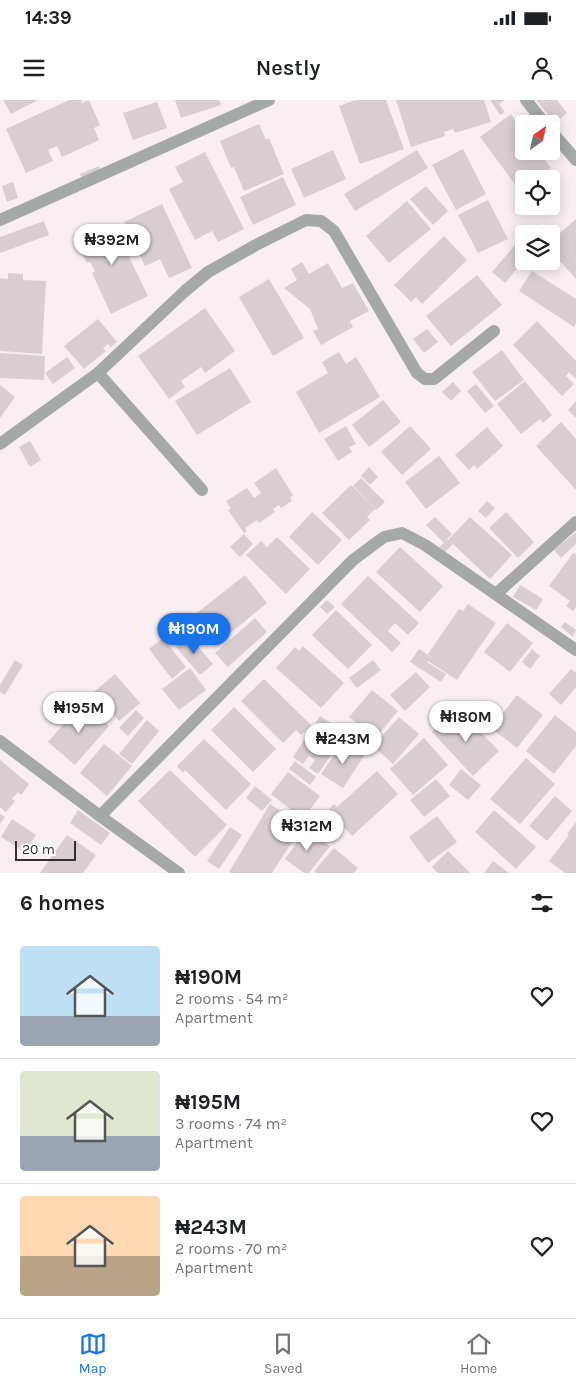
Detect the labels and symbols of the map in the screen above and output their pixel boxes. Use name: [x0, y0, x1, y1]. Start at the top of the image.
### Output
north arrow: [515, 115, 560, 160]
pin: ₦392M: [77, 224, 147, 266]
pin: ₦190M: [159, 612, 229, 655]
pin: ₦195M: [44, 692, 114, 734]
pin: ₦180M: [431, 700, 501, 743]
pin: ₦243M: [308, 722, 378, 765]
pin: ₦312M: [272, 810, 342, 852]
scale bar: [15, 838, 76, 861]

